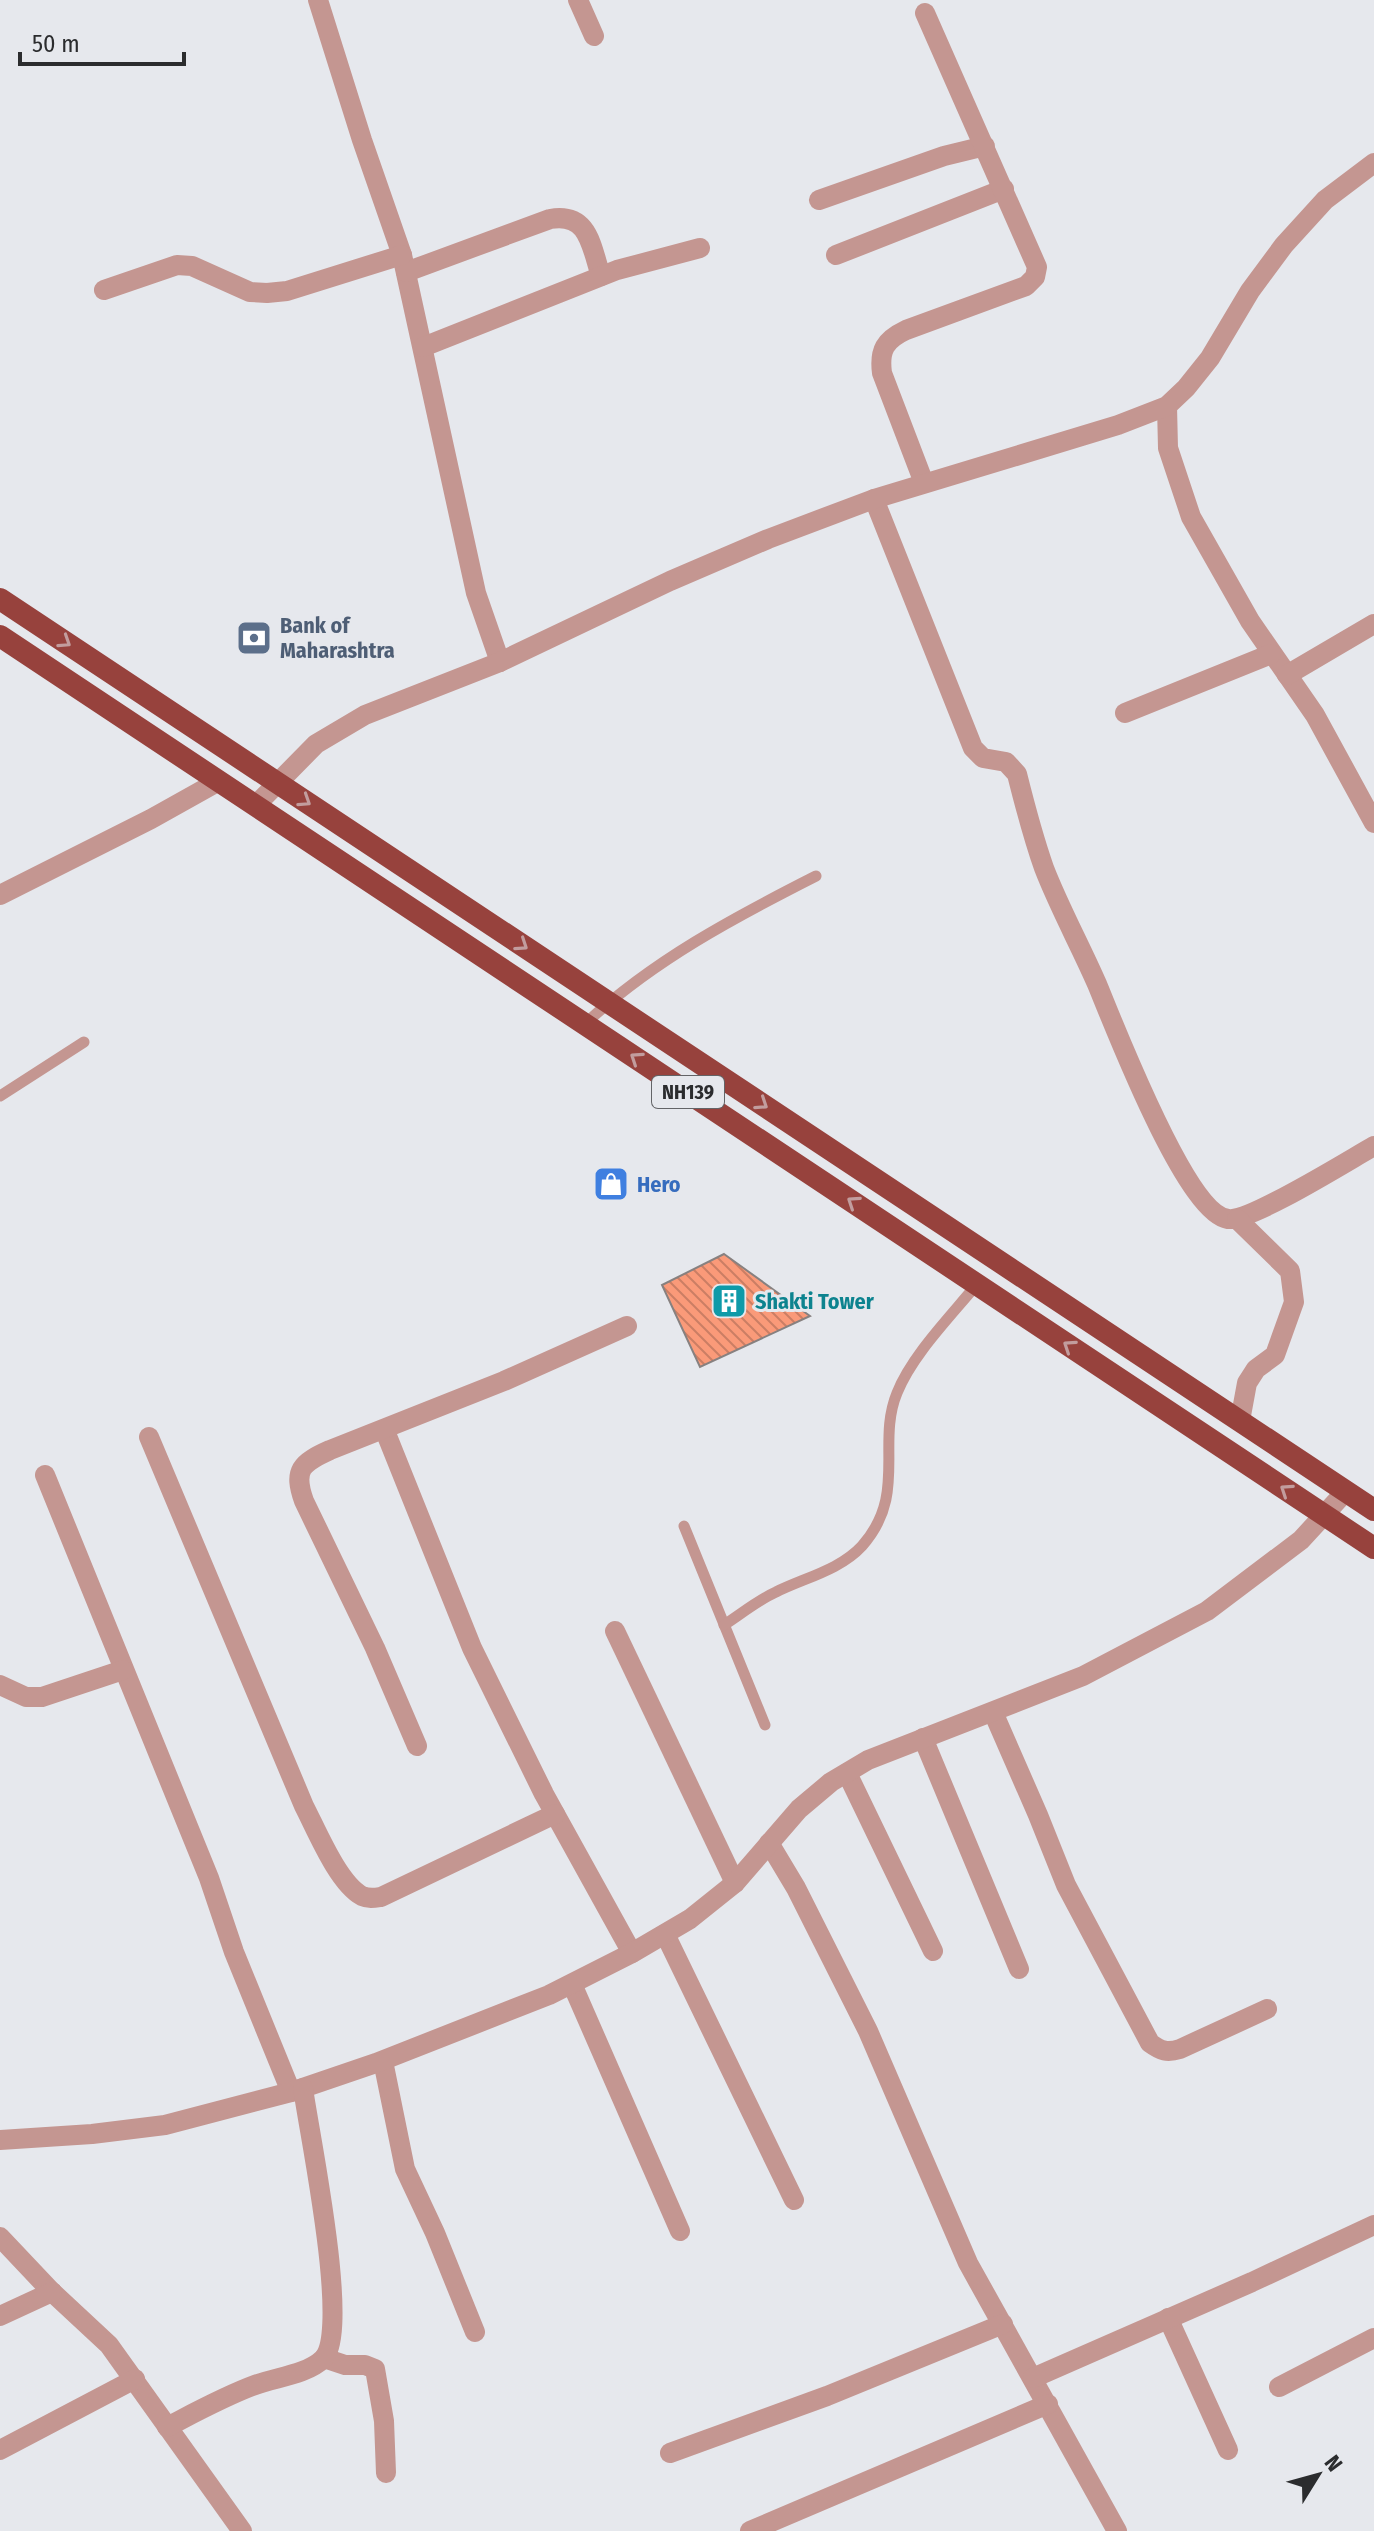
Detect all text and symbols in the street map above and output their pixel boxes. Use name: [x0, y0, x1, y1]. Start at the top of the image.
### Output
scale bar: [20, 16, 184, 66]
text: 50 m: [32, 30, 80, 58]
place label: Bank of Maharashtra: [280, 612, 395, 664]
bank icon: Bank of Maharashtra: [235, 619, 273, 657]
one-way arrow: [56, 632, 71, 647]
one-way arrow: [297, 791, 311, 806]
one-way arrow: [513, 935, 528, 950]
one-way arrow: [631, 1052, 645, 1067]
road number: NH139: [652, 1076, 724, 1108]
one-way arrow: [753, 1095, 767, 1110]
shop icon: Hero: [592, 1165, 630, 1203]
place label: Hero: [637, 1171, 681, 1198]
one-way arrow: [847, 1196, 861, 1211]
building icon: Shakti Tower: [710, 1282, 748, 1320]
place label: Shakti Tower: [755, 1288, 875, 1315]
one-way arrow: [1064, 1340, 1078, 1355]
one-way arrow: [1280, 1485, 1294, 1500]
north arrow: [1278, 2435, 1358, 2515]
text: N: [1319, 2450, 1348, 2477]

